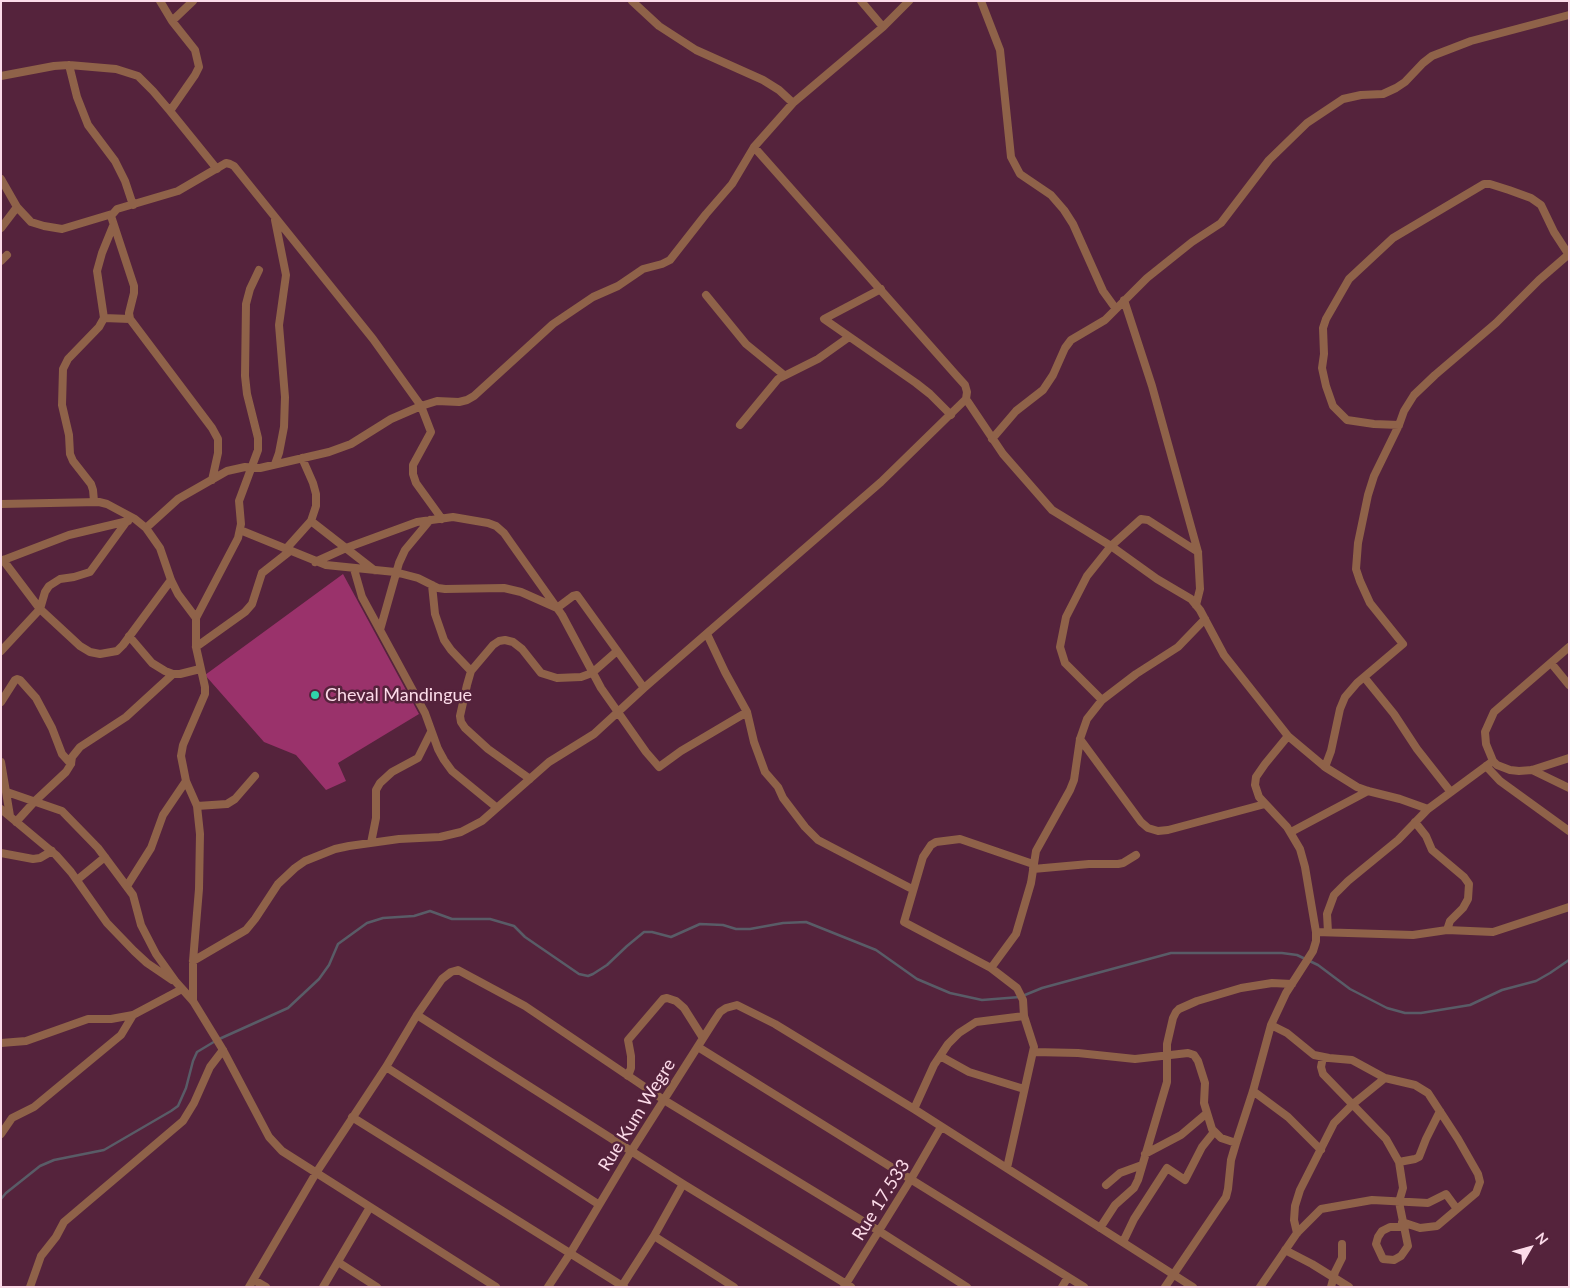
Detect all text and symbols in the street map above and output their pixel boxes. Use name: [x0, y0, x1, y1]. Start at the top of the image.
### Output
place label: Cheval Mandingue: [325, 684, 472, 706]
marker: Cheval Mandingue: [309, 689, 321, 701]
street label: Rue Kum Wegre: [594, 1055, 680, 1175]
street label: Rue 17.533: [848, 1155, 914, 1245]
north arrow: [1505, 1223, 1555, 1273]
text: N: [1532, 1229, 1552, 1248]

